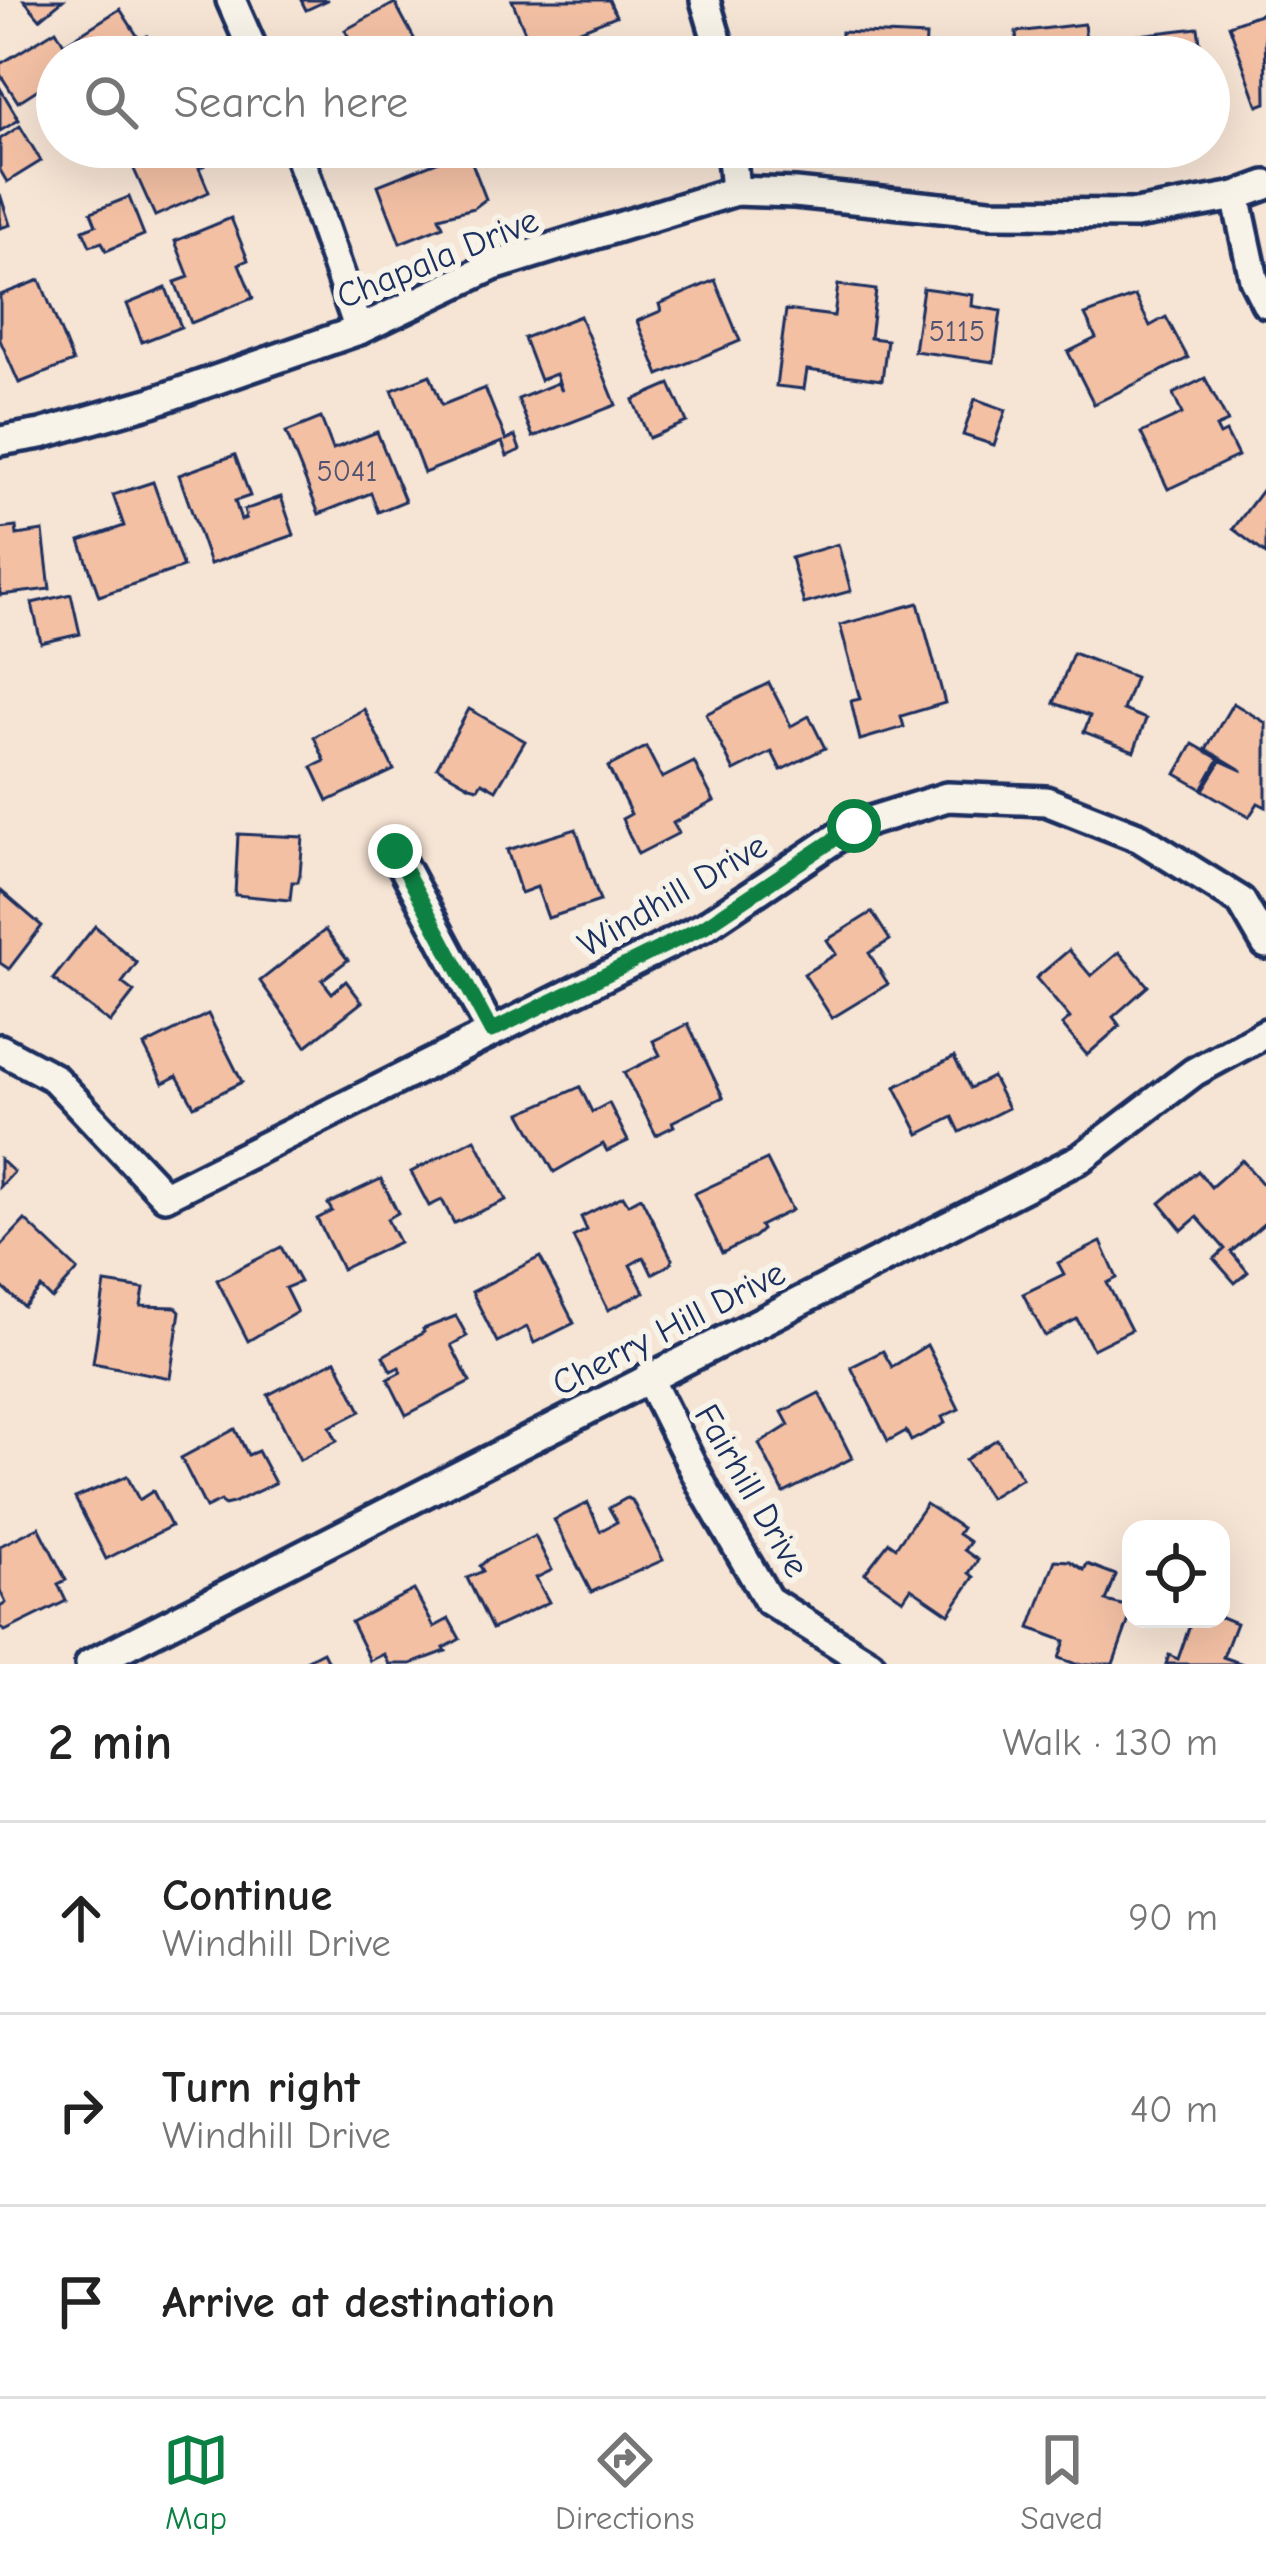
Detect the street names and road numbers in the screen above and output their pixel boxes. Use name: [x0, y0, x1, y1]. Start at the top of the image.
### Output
street label: Chapala Drive: [331, 199, 544, 317]
street label: Windhill Drive: [571, 825, 774, 966]
street label: Cherry Hill Drive: [545, 1252, 792, 1405]
street label: Fairhill Drive: [686, 1397, 818, 1584]

